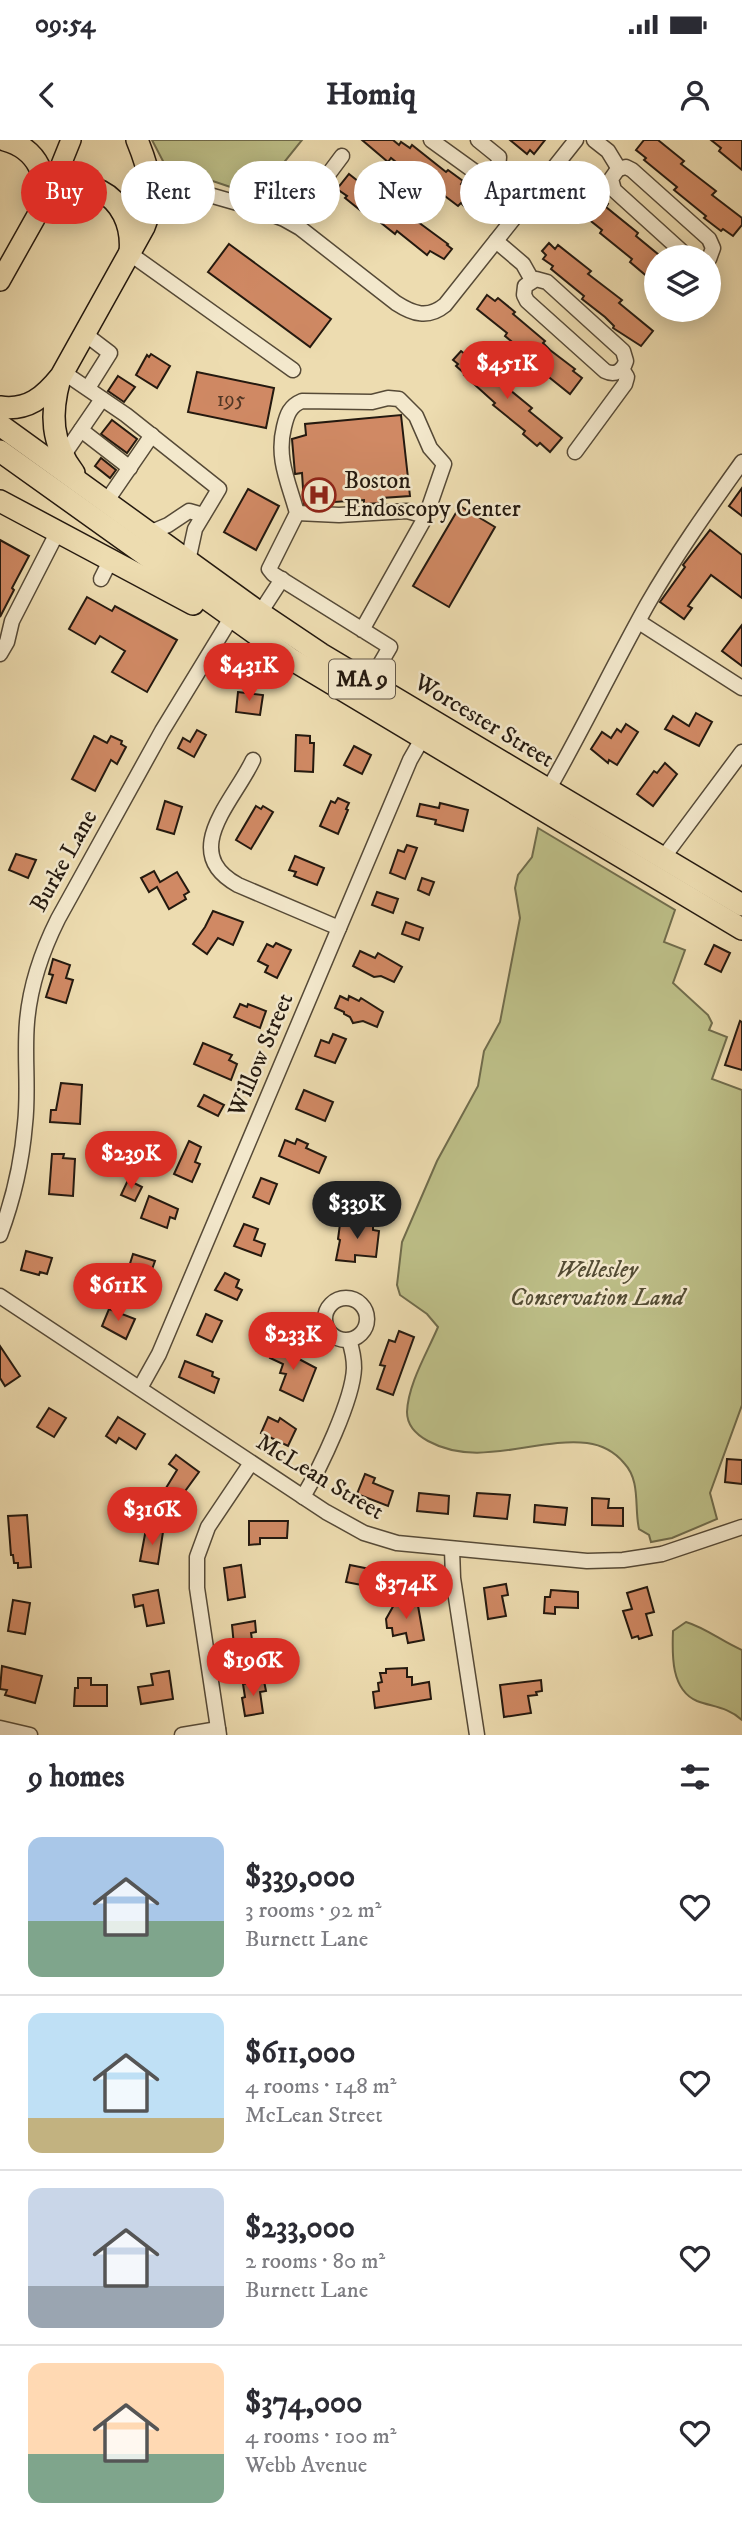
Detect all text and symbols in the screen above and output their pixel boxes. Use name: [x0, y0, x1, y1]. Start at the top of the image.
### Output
text: 09:54: [35, 8, 95, 41]
text: Homiq: [326, 75, 416, 115]
icon: back: [28, 76, 66, 114]
icon: person: [676, 76, 714, 114]
chip: Buy: [21, 161, 107, 224]
chip: Rent: [121, 161, 215, 224]
chip: Filters: [229, 161, 340, 224]
chip: New: [354, 161, 446, 224]
chip: Apartment: [460, 161, 610, 224]
map controls: [644, 245, 721, 322]
button: layers: [644, 245, 721, 322]
pin: $451K: [458, 342, 556, 401]
text: $451K: [476, 349, 538, 378]
house number: 195: [217, 387, 245, 413]
place label: Boston Endoscopy Center: [344, 466, 521, 524]
hospital icon: Boston Endoscopy Center: [300, 476, 338, 514]
pin: $431K: [200, 644, 298, 703]
text: $431K: [220, 651, 278, 680]
road number: MA 9: [329, 660, 395, 698]
street label: Worcester Street: [408, 667, 560, 775]
street label: Burke Lane: [24, 805, 104, 917]
street label: Willow Street: [221, 988, 301, 1122]
pin: $239K: [82, 1132, 180, 1191]
text: $239K: [101, 1139, 161, 1168]
pin: $339K: [308, 1182, 406, 1241]
text: $339K: [328, 1189, 386, 1218]
park label: Wellesley Conservation Land: [510, 1255, 688, 1313]
pin: $611K: [69, 1264, 167, 1323]
text: $611K: [89, 1271, 147, 1300]
pin: $233K: [244, 1312, 342, 1372]
text: $233K: [264, 1320, 322, 1349]
street label: McLean Street: [251, 1427, 390, 1527]
pin: $316K: [103, 1488, 201, 1547]
text: $316K: [123, 1495, 181, 1524]
pin: $374K: [357, 1562, 455, 1621]
text: $374K: [375, 1569, 437, 1598]
pin: $196K: [204, 1638, 302, 1698]
text: $196K: [223, 1646, 283, 1675]
icon: filters: [676, 1758, 714, 1796]
text: 9 homes: [28, 1759, 125, 1796]
text: $339,000: [245, 1859, 355, 1896]
icon: home: [84, 1865, 168, 1949]
icon: heart: [676, 1888, 714, 1926]
text: 3 rooms · 92 m²: [245, 1896, 382, 1925]
text: Burnett Lane: [245, 1925, 368, 1954]
text: $611,000: [245, 2035, 355, 2072]
icon: home: [84, 2041, 168, 2125]
icon: heart: [676, 2064, 714, 2102]
text: 4 rooms · 148 m²: [245, 2072, 397, 2101]
text: McLean Street: [245, 2101, 383, 2130]
text: $233,000: [245, 2210, 355, 2247]
icon: home: [84, 2216, 168, 2300]
icon: heart: [676, 2239, 714, 2277]
text: 2 rooms · 80 m²: [245, 2247, 385, 2276]
text: Burnett Lane: [245, 2276, 368, 2305]
text: $374,000: [245, 2385, 362, 2422]
icon: home: [84, 2391, 168, 2475]
icon: heart: [676, 2414, 714, 2452]
text: 4 rooms · 100 m²: [245, 2422, 397, 2451]
text: Webb Avenue: [245, 2451, 367, 2480]

